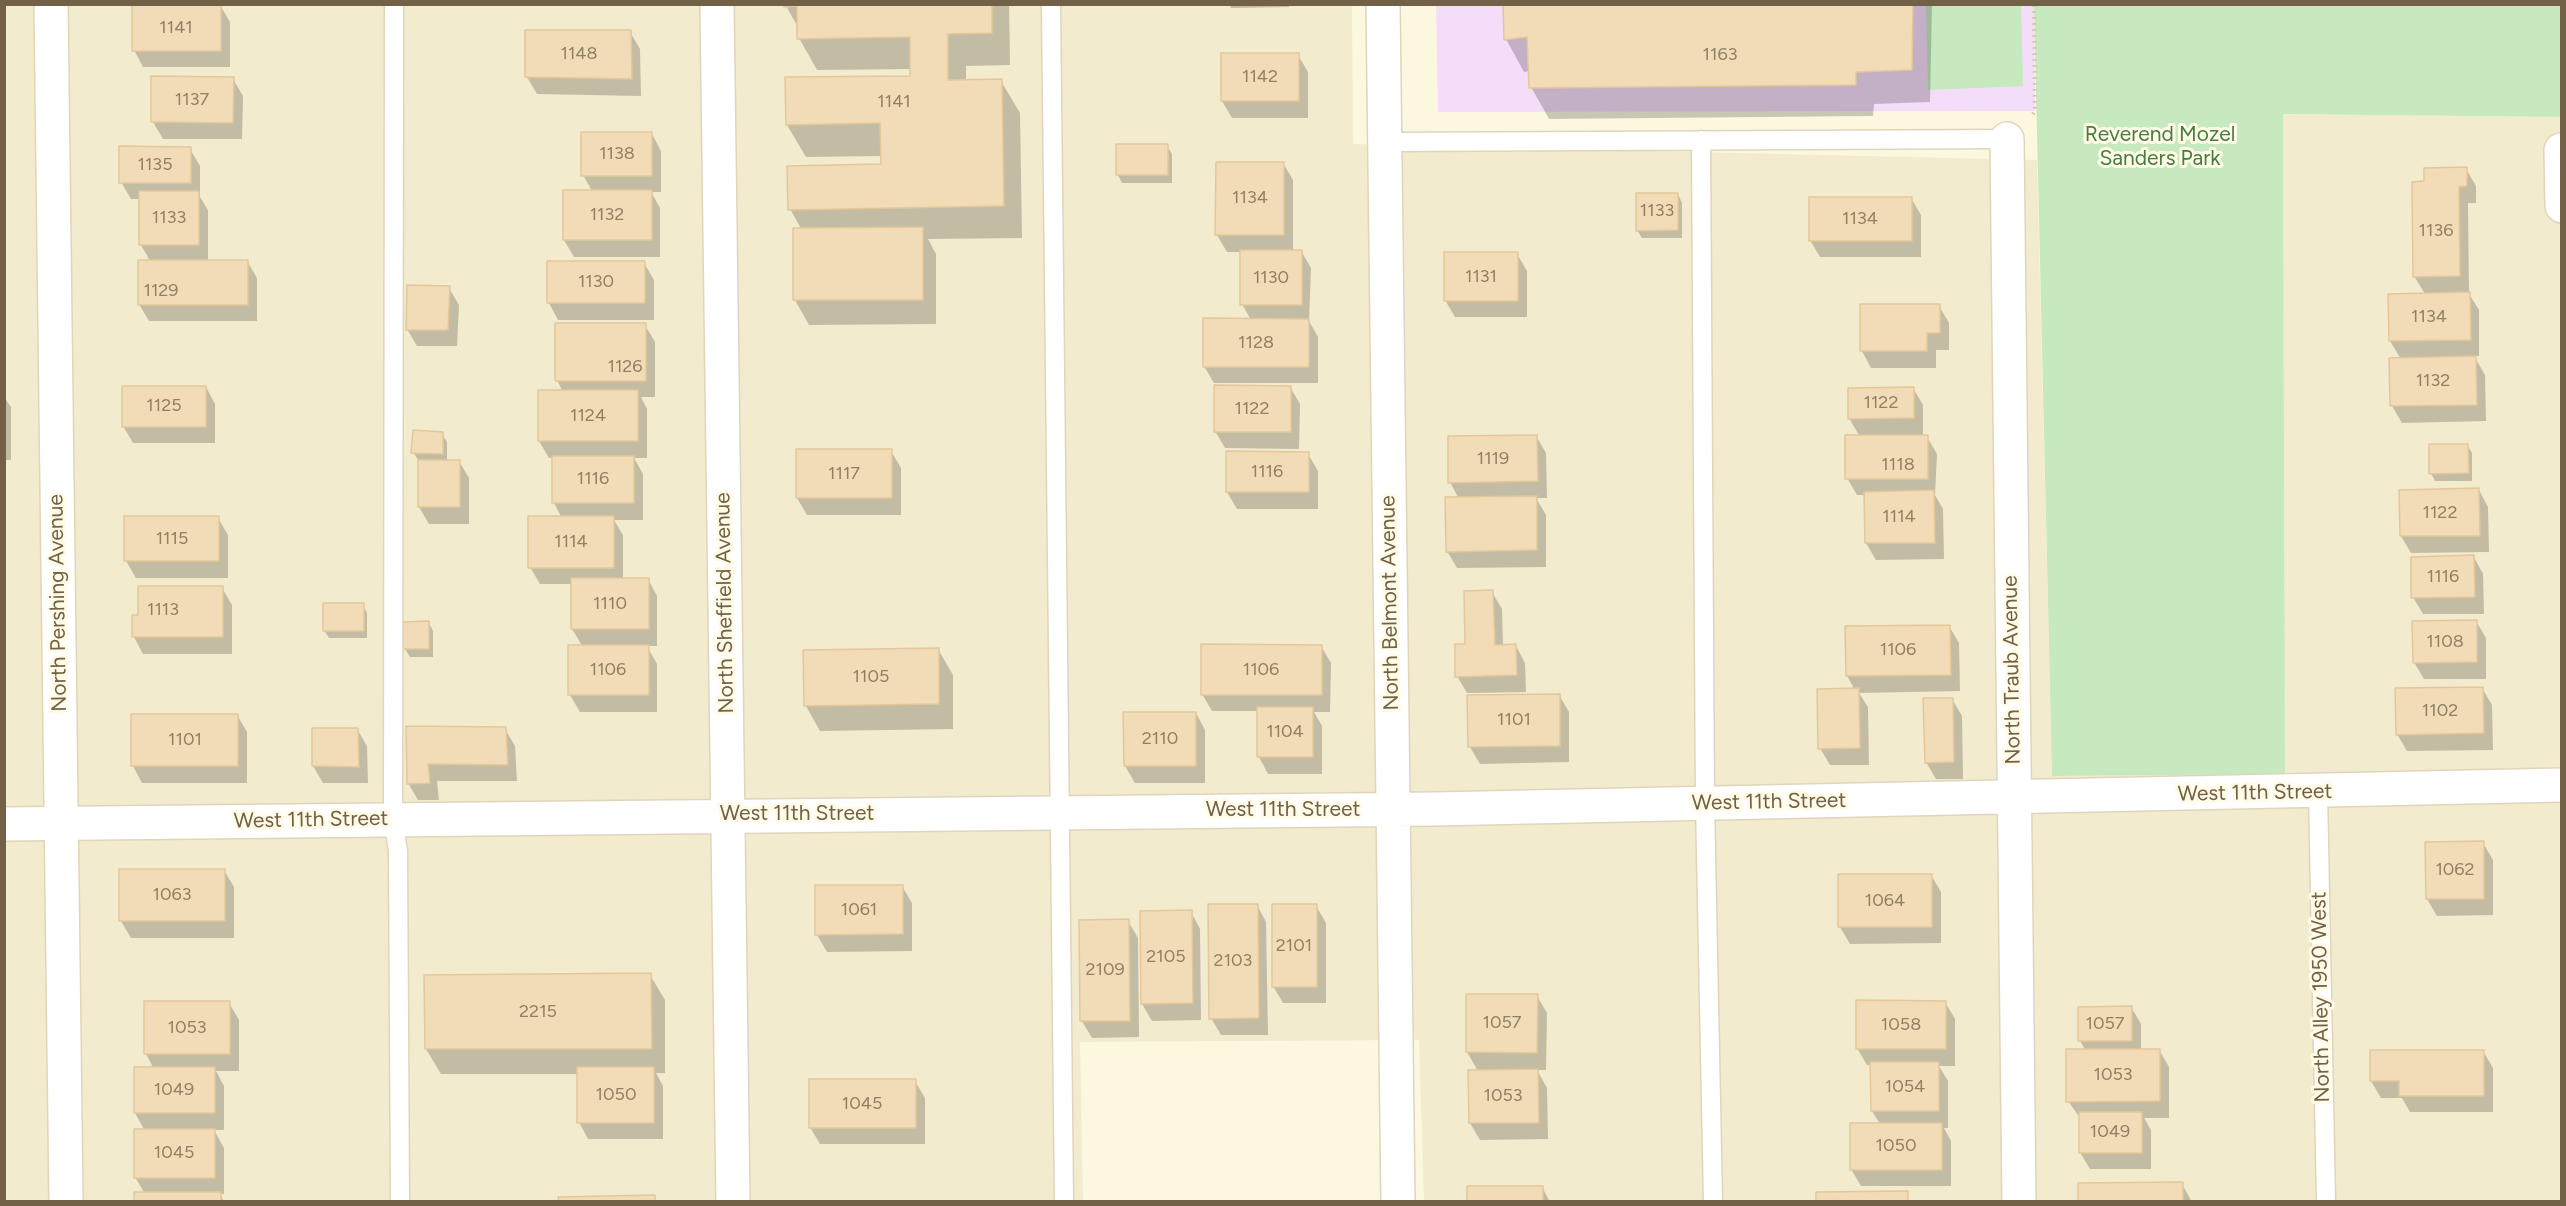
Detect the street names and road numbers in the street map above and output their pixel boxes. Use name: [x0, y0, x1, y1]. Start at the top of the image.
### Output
street label: North Sheffield Avenue: [710, 492, 740, 714]
street label: North Pershing Avenue: [44, 494, 72, 712]
street label: North Belmont Avenue: [1376, 495, 1404, 711]
street label: North Traub Avenue: [1998, 575, 2026, 765]
street label: West 11th Street: [2177, 779, 2333, 807]
street label: West 11th Street: [1691, 788, 1847, 816]
street label: West 11th Street: [1206, 797, 1360, 823]
street label: West 11th Street: [720, 801, 874, 827]
street label: West 11th Street: [233, 806, 389, 834]
street label: North Alley 1950 West: [2307, 891, 2335, 1103]

